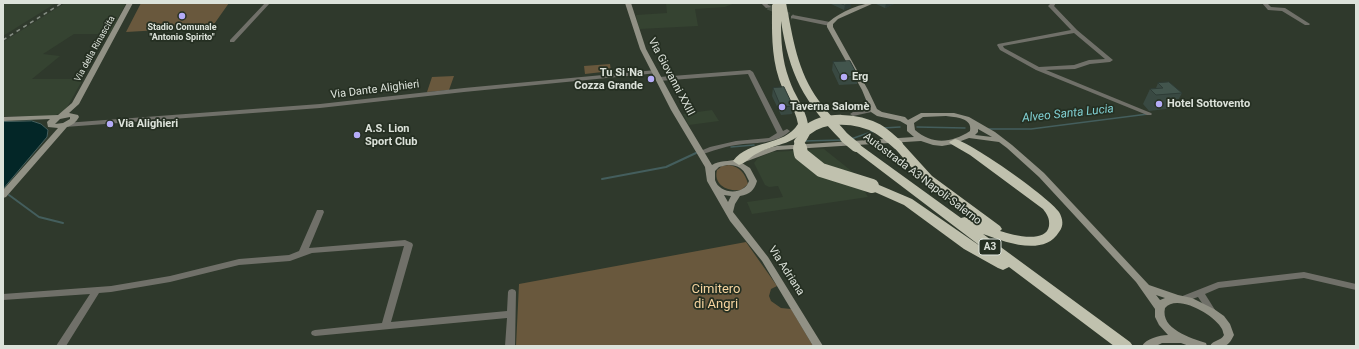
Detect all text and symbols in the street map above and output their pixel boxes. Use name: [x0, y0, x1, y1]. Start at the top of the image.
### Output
marker: Stadio Comunale "Antonio Spirito": [177, 11, 187, 21]
street label: Via della Rinascita: [72, 14, 118, 84]
place label: Stadio Comunale "Antonio Spirito": [147, 23, 217, 44]
street label: Via Giovanni XXIII: [645, 36, 697, 118]
place label: Tu Si 'Na Cozza Grande: [574, 66, 643, 92]
place label: Erg: [852, 70, 868, 84]
marker: Erg: [839, 72, 849, 82]
marker: Tu Si 'Na Cozza Grande: [646, 74, 656, 84]
street label: Via Dante Alighieri: [330, 78, 420, 102]
place label: Hotel Sottovento: [1167, 97, 1250, 111]
marker: Hotel Sottovento: [1154, 99, 1164, 109]
place label: Taverna Salomè: [790, 100, 869, 114]
marker: Taverna Salomè: [777, 102, 787, 112]
water label: Alveo Santa Lucia: [1021, 102, 1115, 126]
place label: Via Alighieri: [118, 117, 178, 131]
marker: Via Alighieri: [105, 119, 115, 129]
place label: A.S. Lion Sport Club: [365, 122, 417, 148]
marker: A.S. Lion Sport Club: [352, 130, 362, 140]
street label: Autostrada A3 Napoli-Salerno: [860, 130, 984, 228]
road number: A3: [979, 239, 1001, 255]
street label: Via Adriana: [765, 244, 807, 298]
park label: Cimitero di Angri: [691, 282, 741, 313]

